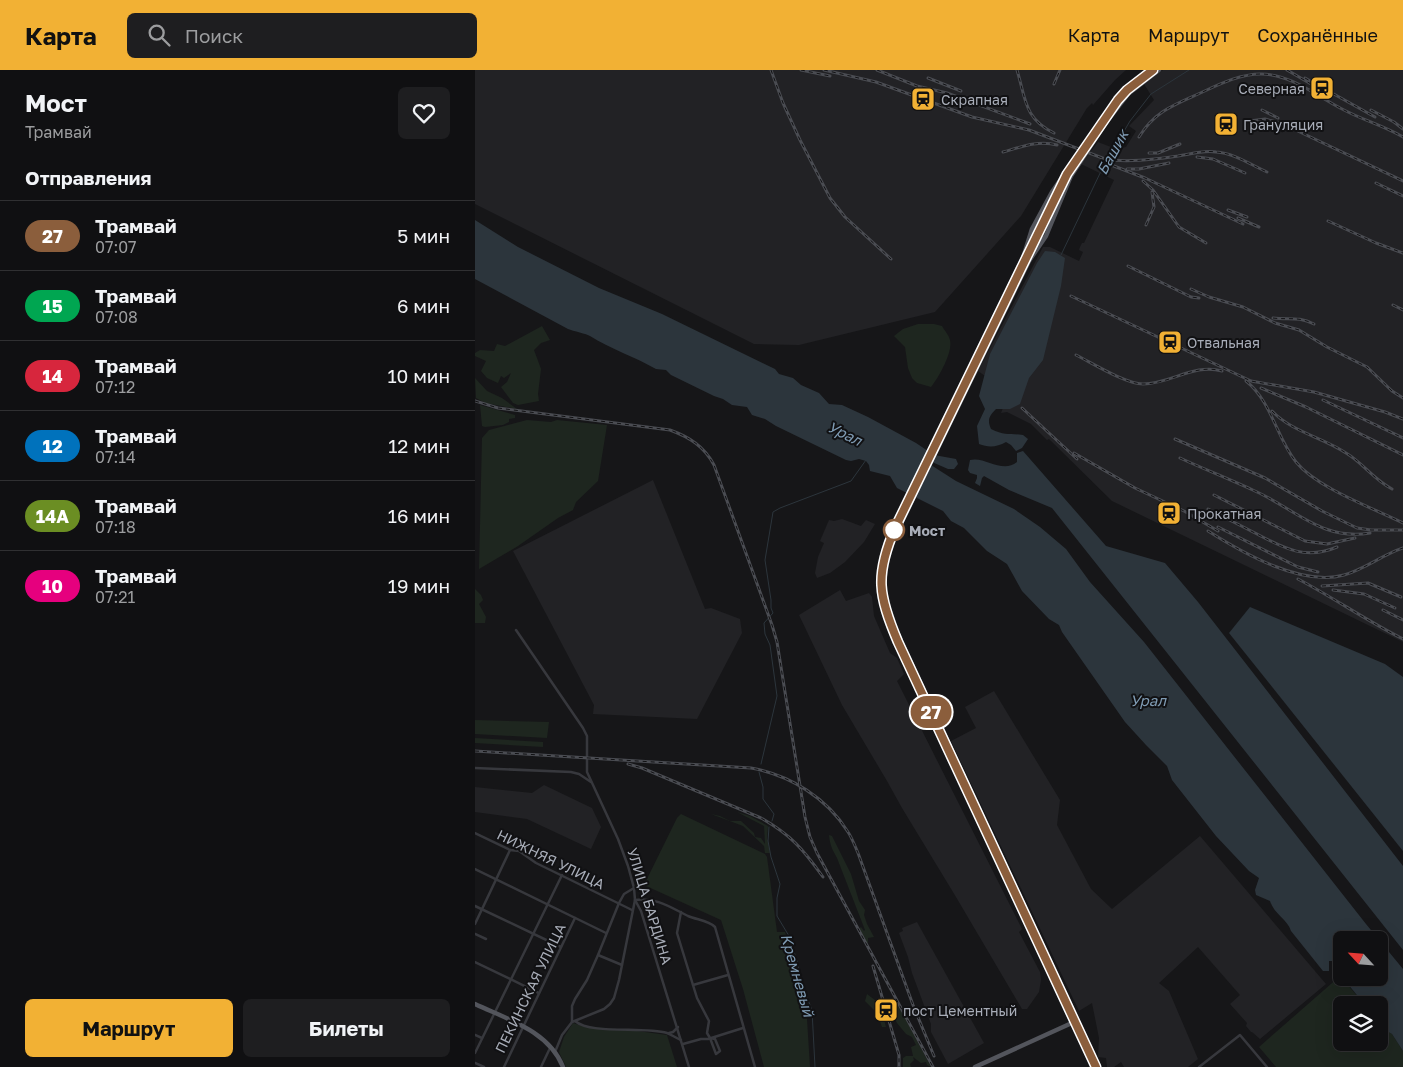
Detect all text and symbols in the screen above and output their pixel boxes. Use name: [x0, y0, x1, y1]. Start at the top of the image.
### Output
search box: [127, 13, 477, 58]
text: Карта: [25, 21, 97, 50]
icon: search: [145, 21, 173, 49]
text: Поиск: [185, 24, 243, 47]
text: Карта: [1068, 24, 1120, 46]
text: Маршрут: [1148, 24, 1229, 46]
text: Сохранённые: [1257, 24, 1378, 46]
station icon: Северная: [1309, 75, 1335, 101]
place label: Северная: [1238, 80, 1305, 97]
station icon: Скрапная: [910, 86, 936, 112]
button: heart: [398, 87, 450, 139]
text: Мост: [25, 88, 87, 117]
place label: Скрапная: [941, 91, 1008, 108]
station icon: Грануляция: [1213, 111, 1239, 137]
place label: Грануляция: [1243, 116, 1323, 133]
text: Трамвай: [25, 122, 92, 142]
water label: Башик: [1092, 124, 1133, 178]
text: Отправления: [25, 166, 151, 189]
text: Трамвай: [95, 214, 177, 237]
text: 5 мин: [397, 224, 450, 247]
text: 27: [42, 225, 63, 247]
text: 07:07: [95, 237, 137, 257]
text: Трамвай: [95, 284, 177, 307]
text: 6 мин: [397, 294, 450, 317]
text: 15: [42, 295, 63, 317]
text: 07:08: [95, 307, 138, 327]
station icon: Отвальная: [1157, 329, 1183, 355]
place label: Отвальная: [1187, 334, 1260, 351]
text: Трамвай: [95, 354, 177, 377]
text: 10 мин: [387, 364, 450, 387]
text: 14: [42, 365, 63, 387]
text: 07:12: [95, 377, 135, 397]
water label: Урал: [825, 417, 866, 449]
text: Трамвай: [95, 424, 177, 447]
text: 12 мин: [388, 434, 450, 457]
text: 12: [42, 435, 63, 457]
text: 07:14: [95, 447, 136, 467]
text: Трамвай: [95, 494, 177, 517]
station icon: Прокатная: [1156, 500, 1182, 526]
text: 16 мин: [388, 504, 450, 527]
text: 14А: [36, 505, 69, 527]
place label: Прокатная: [1187, 505, 1261, 522]
text: 07:18: [95, 517, 136, 537]
marker: Мост: [883, 519, 905, 541]
place label: Мост: [909, 522, 945, 539]
text: Трамвай: [95, 564, 177, 587]
text: 19 мин: [388, 574, 450, 597]
text: 10: [42, 575, 63, 597]
text: 07:21: [95, 587, 135, 607]
water label: Урал: [1130, 691, 1167, 709]
line badge: 27: [909, 696, 953, 728]
text: 27: [921, 701, 941, 723]
street label: НИЖНЯЯ УЛИЦА: [494, 826, 608, 893]
street label: УЛИЦА БАРДИНА: [624, 846, 676, 967]
street label: ПЕКИНСКАЯ УЛИЦА: [491, 920, 569, 1055]
water label: Кремневый: [778, 931, 819, 1019]
north arrow: [1333, 931, 1387, 986]
map controls: [1333, 931, 1388, 1051]
button: layers: [1333, 996, 1388, 1051]
station icon: пост Цементный: [873, 997, 899, 1023]
button: Маршрут: [25, 999, 233, 1057]
button: Билеты: [243, 999, 450, 1057]
place label: пост Цементный: [903, 1002, 1017, 1019]

